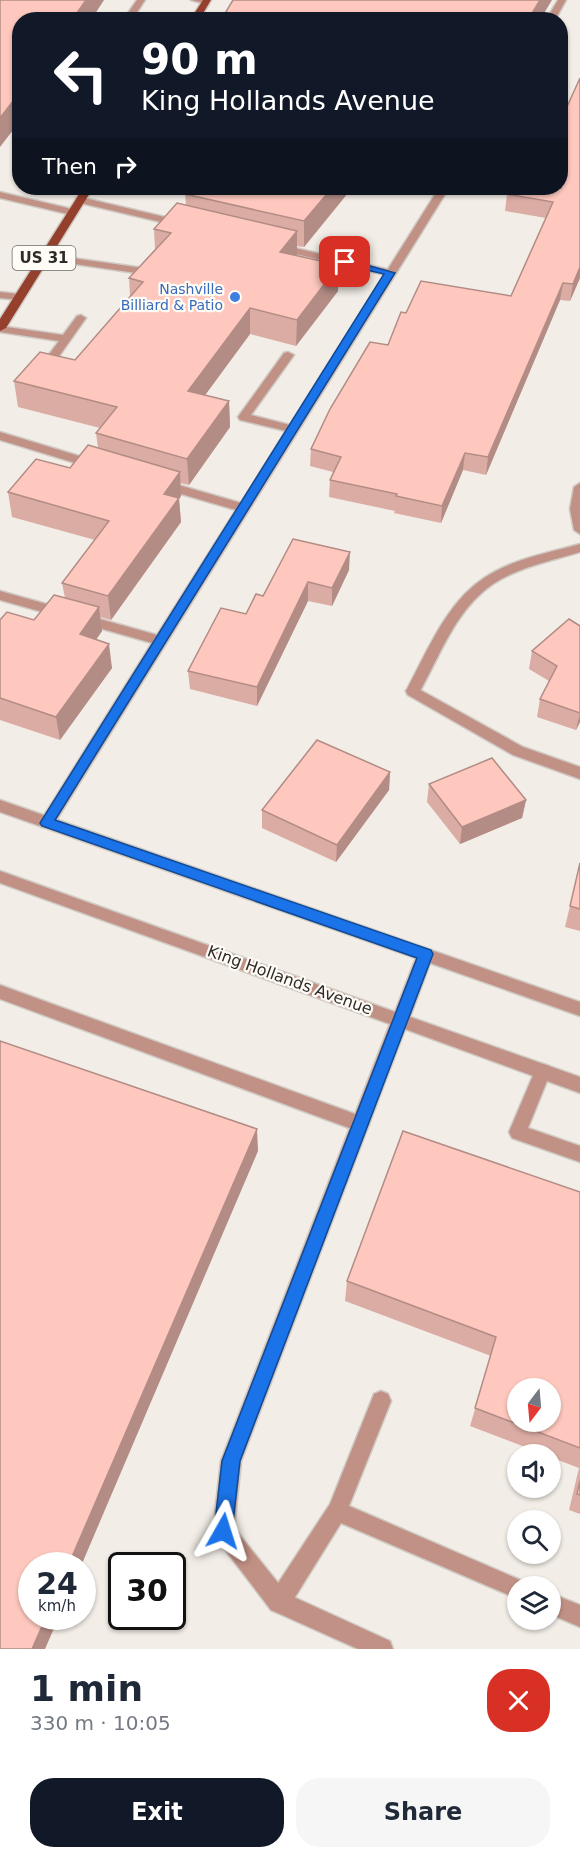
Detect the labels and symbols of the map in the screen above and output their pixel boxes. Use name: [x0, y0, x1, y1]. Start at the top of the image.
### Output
pin: [319, 236, 370, 287]
road number: US 31: [12, 246, 76, 270]
place label: Nashville Billiard & Patio: [121, 281, 223, 313]
marker: Nashville Billiard & Patio: [228, 290, 242, 304]
street label: King Hollands Avenue: [205, 941, 375, 1019]
north arrow: [507, 1378, 561, 1432]
position arrow: [191, 1499, 255, 1563]
speed limit sign: 30: [108, 1552, 186, 1630]

